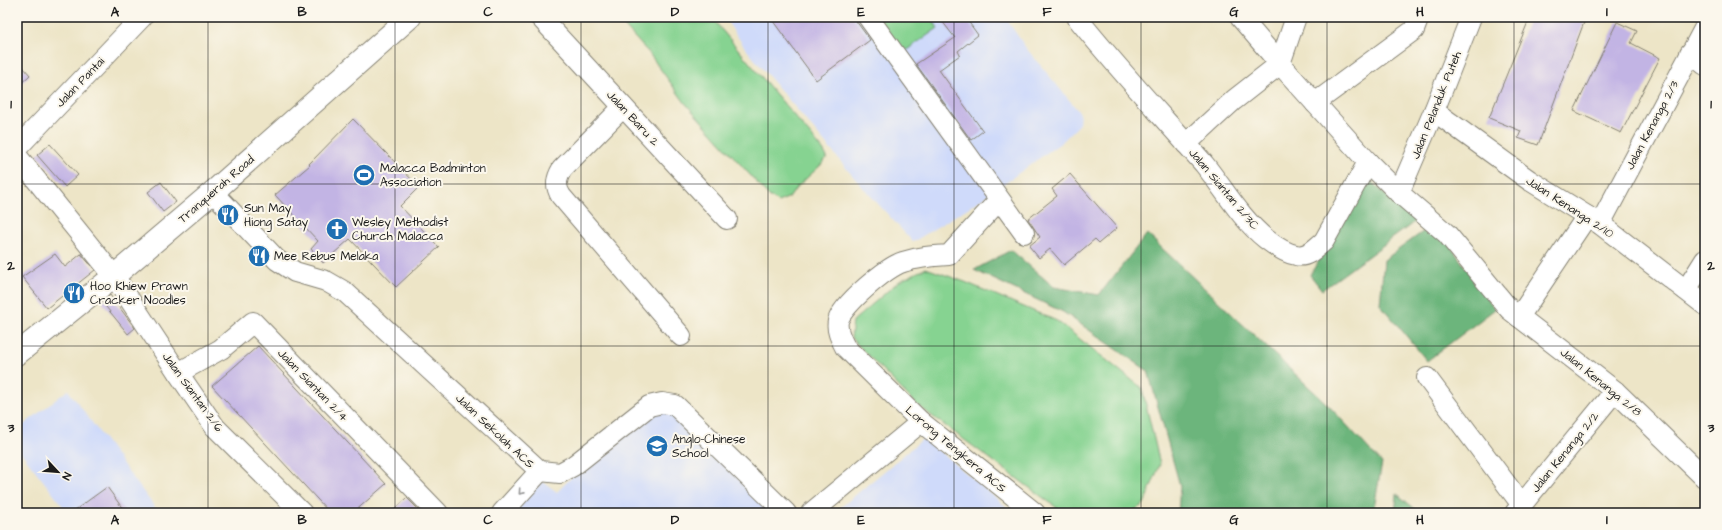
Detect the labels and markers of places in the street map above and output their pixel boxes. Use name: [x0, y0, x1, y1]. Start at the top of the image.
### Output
place label: Malacca Badminton Association: [380, 160, 486, 191]
sports icon: Malacca Badminton Association: [351, 162, 377, 188]
place label: Sun May Hiong Satay: [244, 200, 309, 232]
restaurant icon: Sun May Hiong Satay: [215, 202, 241, 228]
place label: Wesley Methodist Church Malacca: [352, 214, 449, 245]
church icon: Wesley Methodist Church Malacca: [324, 216, 350, 242]
restaurant icon: Mee Rebus Melaka: [246, 243, 272, 269]
place label: Mee Rebus Melaka: [274, 248, 378, 265]
place label: Hoo Khiew Prawn Cracker Noodles: [90, 278, 188, 309]
restaurant icon: Hoo Khiew Prawn Cracker Noodles: [61, 280, 87, 306]
place label: Anglo-Chinese School: [672, 431, 746, 462]
school or university icon: Anglo-Chinese School: [644, 433, 670, 459]

